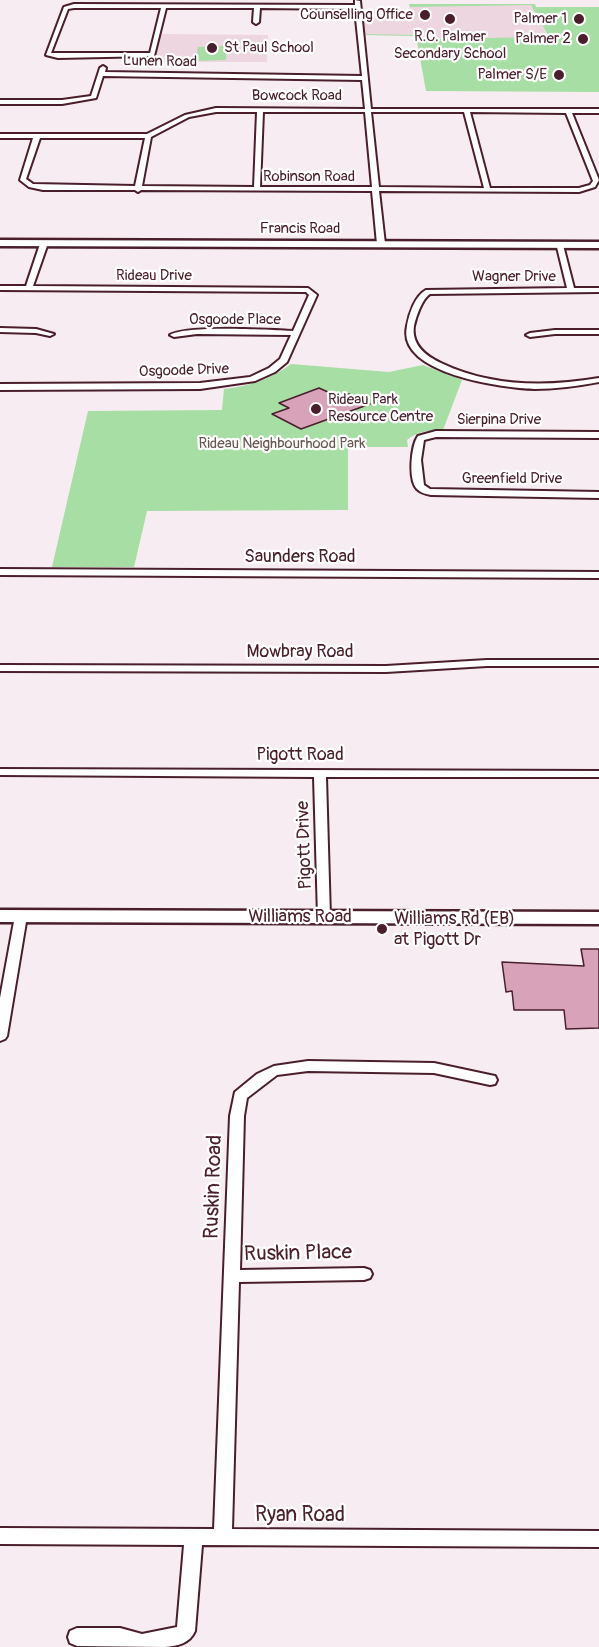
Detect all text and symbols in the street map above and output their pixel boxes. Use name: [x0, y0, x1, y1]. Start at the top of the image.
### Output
place label: Counselling Office: [300, 6, 413, 24]
marker: Counselling Office: [418, 8, 432, 22]
place label: Palmer 1: [514, 10, 567, 28]
marker: R.C. Palmer Secondary School: [443, 12, 457, 26]
marker: Palmer 1: [572, 12, 586, 26]
place label: R.C. Palmer Secondary School: [394, 28, 506, 63]
place label: Palmer 2: [515, 30, 571, 48]
marker: Palmer 2: [576, 32, 590, 46]
place label: St Paul School: [224, 39, 314, 57]
marker: St Paul School: [205, 41, 219, 55]
street label: Lunen Road: [123, 52, 197, 72]
place label: Palmer S/E: [478, 66, 547, 84]
marker: Palmer S/E: [552, 68, 566, 82]
street label: Bowcock Road: [252, 87, 342, 105]
street label: Robinson Road: [263, 168, 355, 186]
street label: Francis Road: [260, 220, 340, 238]
street label: Rideau Drive: [116, 267, 192, 285]
street label: Wagner Drive: [472, 268, 556, 286]
street label: Osgoode Place: [189, 311, 281, 329]
street label: Osgoode Drive: [139, 360, 229, 382]
place label: Rideau Park Resource Centre: [328, 391, 433, 426]
marker: Rideau Park Resource Centre: [309, 402, 323, 416]
street label: Sierpina Drive: [457, 411, 541, 429]
park label: Rideau Neighbourhood Park: [198, 435, 366, 453]
street label: Greenfield Drive: [462, 470, 562, 488]
street label: Saunders Road: [244, 546, 356, 568]
street label: Mowbray Road: [246, 641, 354, 663]
street label: Pigott Road: [256, 744, 344, 766]
street label: Pigott Drive: [293, 800, 317, 890]
street label: Williams Road: [248, 906, 352, 928]
place label: Williams Rd (EB) at Pigott Dr: [394, 908, 515, 950]
marker: Williams Rd (EB) at Pigott Dr: [375, 922, 389, 936]
street label: Ruskin Road: [200, 1134, 228, 1240]
street label: Ruskin Place: [244, 1240, 352, 1268]
street label: Ryan Road: [255, 1503, 345, 1529]

